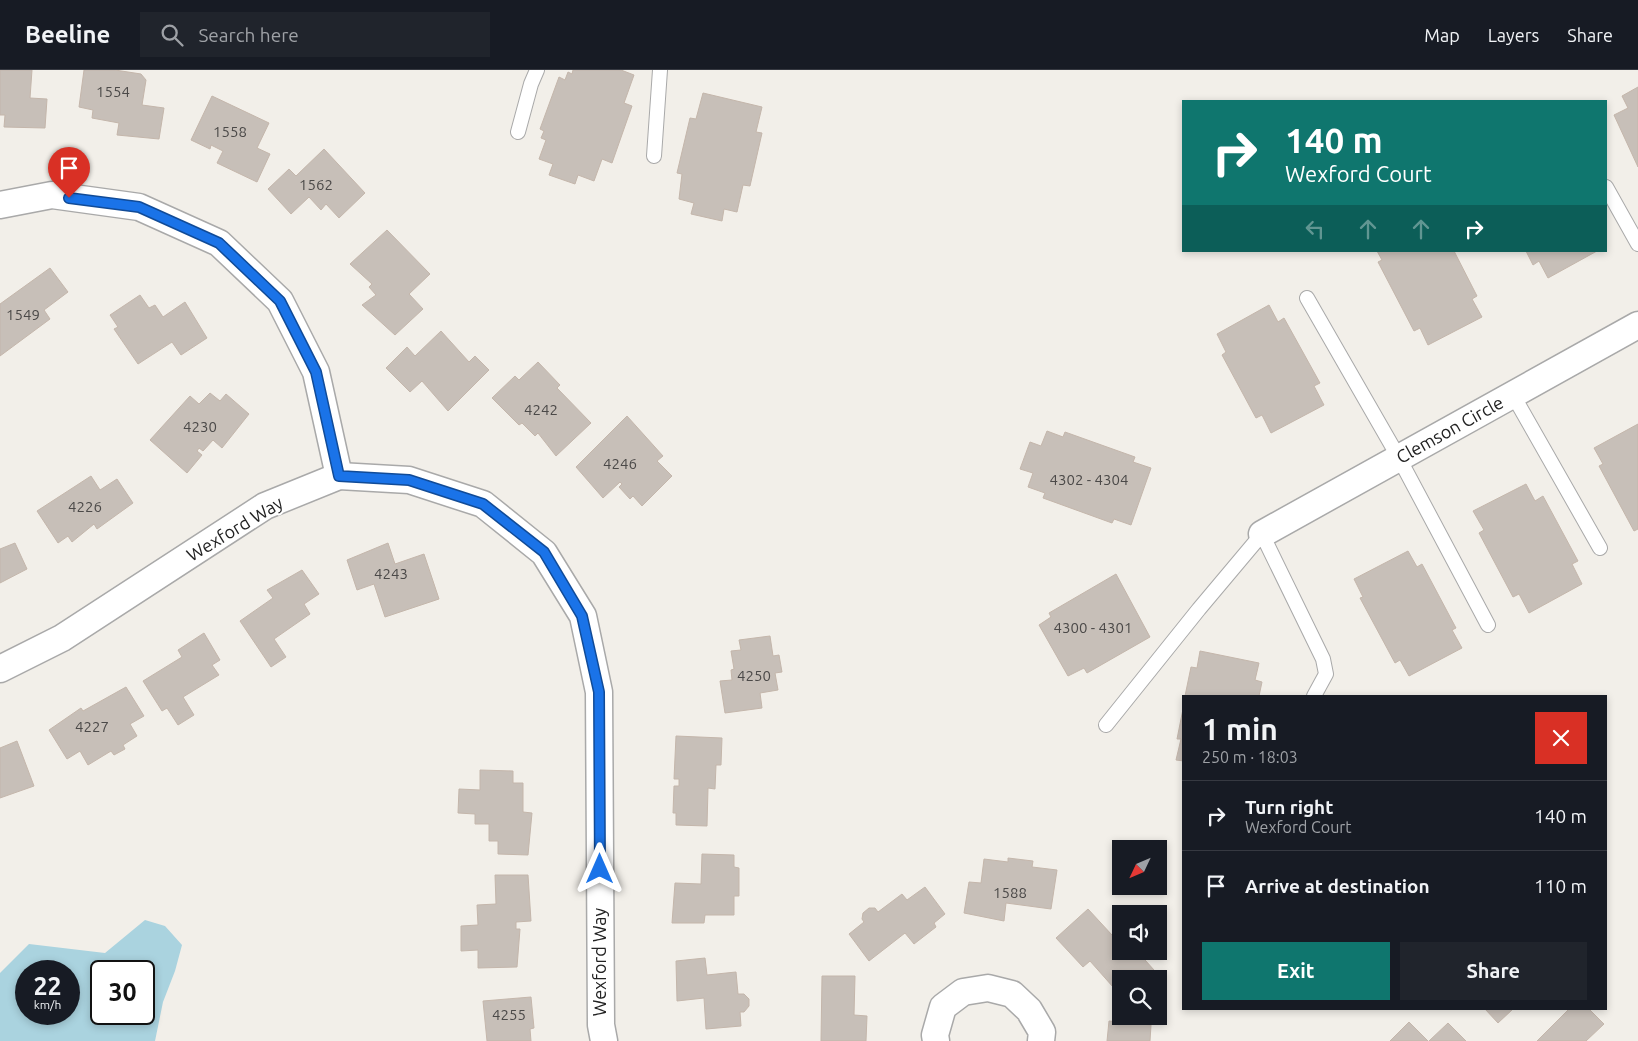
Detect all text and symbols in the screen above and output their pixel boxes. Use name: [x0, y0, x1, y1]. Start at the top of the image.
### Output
search box: [140, 12, 490, 57]
text: Beeline: [25, 21, 110, 48]
icon: search: [158, 21, 186, 49]
text: Search here: [198, 24, 299, 46]
text: Map: [1424, 25, 1460, 45]
text: Layers: [1488, 25, 1539, 45]
text: Share: [1567, 25, 1613, 45]
house number: 1554: [96, 83, 130, 100]
icon: right: [1202, 120, 1267, 185]
text: 140 m: [1285, 120, 1383, 160]
house number: 1558: [213, 123, 247, 140]
pin: [48, 147, 90, 198]
icon: arrive: [55, 154, 83, 182]
text: Wexford Court: [1285, 161, 1432, 186]
house number: 1562: [299, 176, 333, 193]
icon: left: [1301, 215, 1329, 243]
icon: ahead: [1354, 215, 1382, 243]
icon: ahead: [1407, 215, 1435, 243]
icon: right: [1460, 215, 1488, 243]
house number: 1549: [6, 306, 40, 323]
street label: Clemson Circle: [1393, 391, 1506, 467]
house number: 4242: [524, 401, 558, 418]
house number: 4230: [183, 418, 217, 435]
house number: 4246: [603, 455, 637, 472]
house number: 4302 - 4304: [1050, 471, 1128, 488]
street label: Wexford Way: [183, 491, 286, 565]
house number: 4226: [68, 498, 102, 515]
house number: 4243: [374, 565, 408, 582]
house number: 4300 - 4301: [1054, 619, 1132, 636]
house number: 4250: [737, 667, 771, 684]
text: 1 min: [1202, 712, 1278, 746]
button: close: [1535, 712, 1587, 764]
house number: 4227: [75, 718, 109, 735]
text: 250 m · 18:03: [1202, 748, 1298, 766]
text: Turn right: [1245, 796, 1333, 818]
icon: right: [1202, 802, 1230, 830]
text: 140 m: [1534, 805, 1587, 827]
text: Wexford Court: [1245, 818, 1352, 836]
north arrow: [1112, 840, 1168, 895]
map controls: [1112, 840, 1167, 1025]
position arrow: [573, 842, 625, 894]
icon: arrive: [1202, 872, 1230, 900]
text: Arrive at destination: [1245, 875, 1430, 897]
text: 110 m: [1534, 875, 1587, 897]
house number: 1588: [993, 884, 1027, 901]
button: sound: [1112, 905, 1167, 960]
street label: Wexford Way: [589, 907, 609, 1016]
button: Exit: [1202, 942, 1390, 1000]
button: Share: [1400, 942, 1587, 1000]
speed limit sign: 30: [90, 960, 155, 1025]
button: search: [1112, 970, 1167, 1025]
text: 22: [33, 972, 62, 1000]
text: km/h: [34, 998, 61, 1011]
house number: 4255: [492, 1006, 526, 1023]

